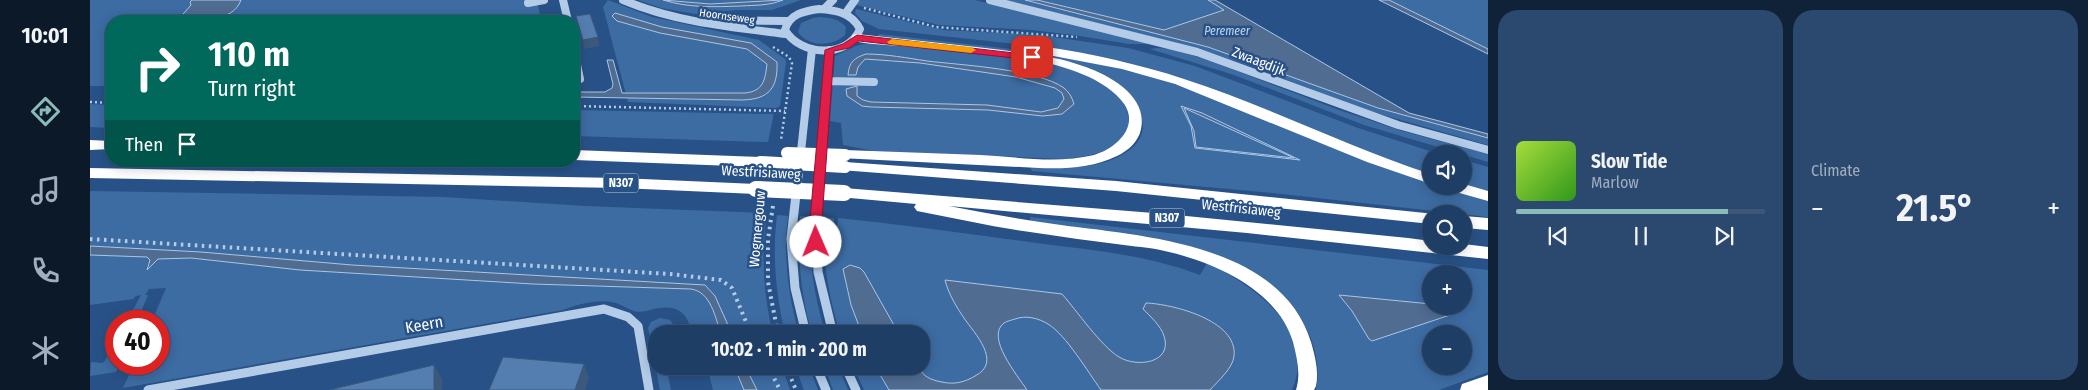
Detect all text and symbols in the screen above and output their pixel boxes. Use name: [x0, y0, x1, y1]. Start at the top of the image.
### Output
street label: Hoornseweg: [698, 6, 756, 27]
text: 10:01: [21, 22, 69, 49]
water label: Peremeer: [1204, 24, 1251, 38]
text: 110 m: [208, 33, 290, 75]
icon: right: [125, 35, 190, 100]
pin: [1011, 36, 1053, 78]
icon: arrive: [1018, 43, 1046, 71]
street label: Zwaagdijk: [1229, 43, 1289, 80]
text: Turn right: [208, 75, 296, 102]
icon: directions: [28, 94, 63, 129]
icon: arrive: [173, 130, 201, 158]
text: Then: [125, 133, 163, 156]
map controls: [1422, 145, 1472, 375]
button: sound: [1422, 145, 1472, 195]
text: Slow Tide: [1591, 150, 1667, 173]
text: Climate: [1811, 161, 1860, 180]
street label: Westfrisiaweg: [721, 162, 802, 183]
icon: music: [28, 173, 63, 208]
text: Marlow: [1591, 173, 1639, 192]
road number: N307: [604, 174, 638, 192]
text: 21.5°: [1896, 185, 1975, 231]
street label: Wogmergouw: [746, 190, 769, 268]
text: −: [1811, 192, 1824, 225]
text: +: [2047, 192, 2060, 225]
street label: Westfrisiaweg: [1201, 196, 1282, 221]
button: search: [1422, 205, 1472, 255]
road number: N307: [1150, 208, 1184, 228]
position arrow: [789, 215, 841, 267]
icon: previous: [1544, 222, 1572, 250]
icon: pause: [1627, 222, 1655, 250]
icon: next: [1710, 222, 1738, 250]
icon: phone: [28, 253, 63, 288]
button: +: [1422, 265, 1472, 315]
speed limit sign: 40: [105, 310, 170, 375]
street label: Keern: [404, 312, 444, 337]
button: −: [1422, 325, 1472, 375]
icon: climate: [28, 333, 63, 368]
text: 10:02 · 1 min · 200 m: [711, 338, 867, 361]

